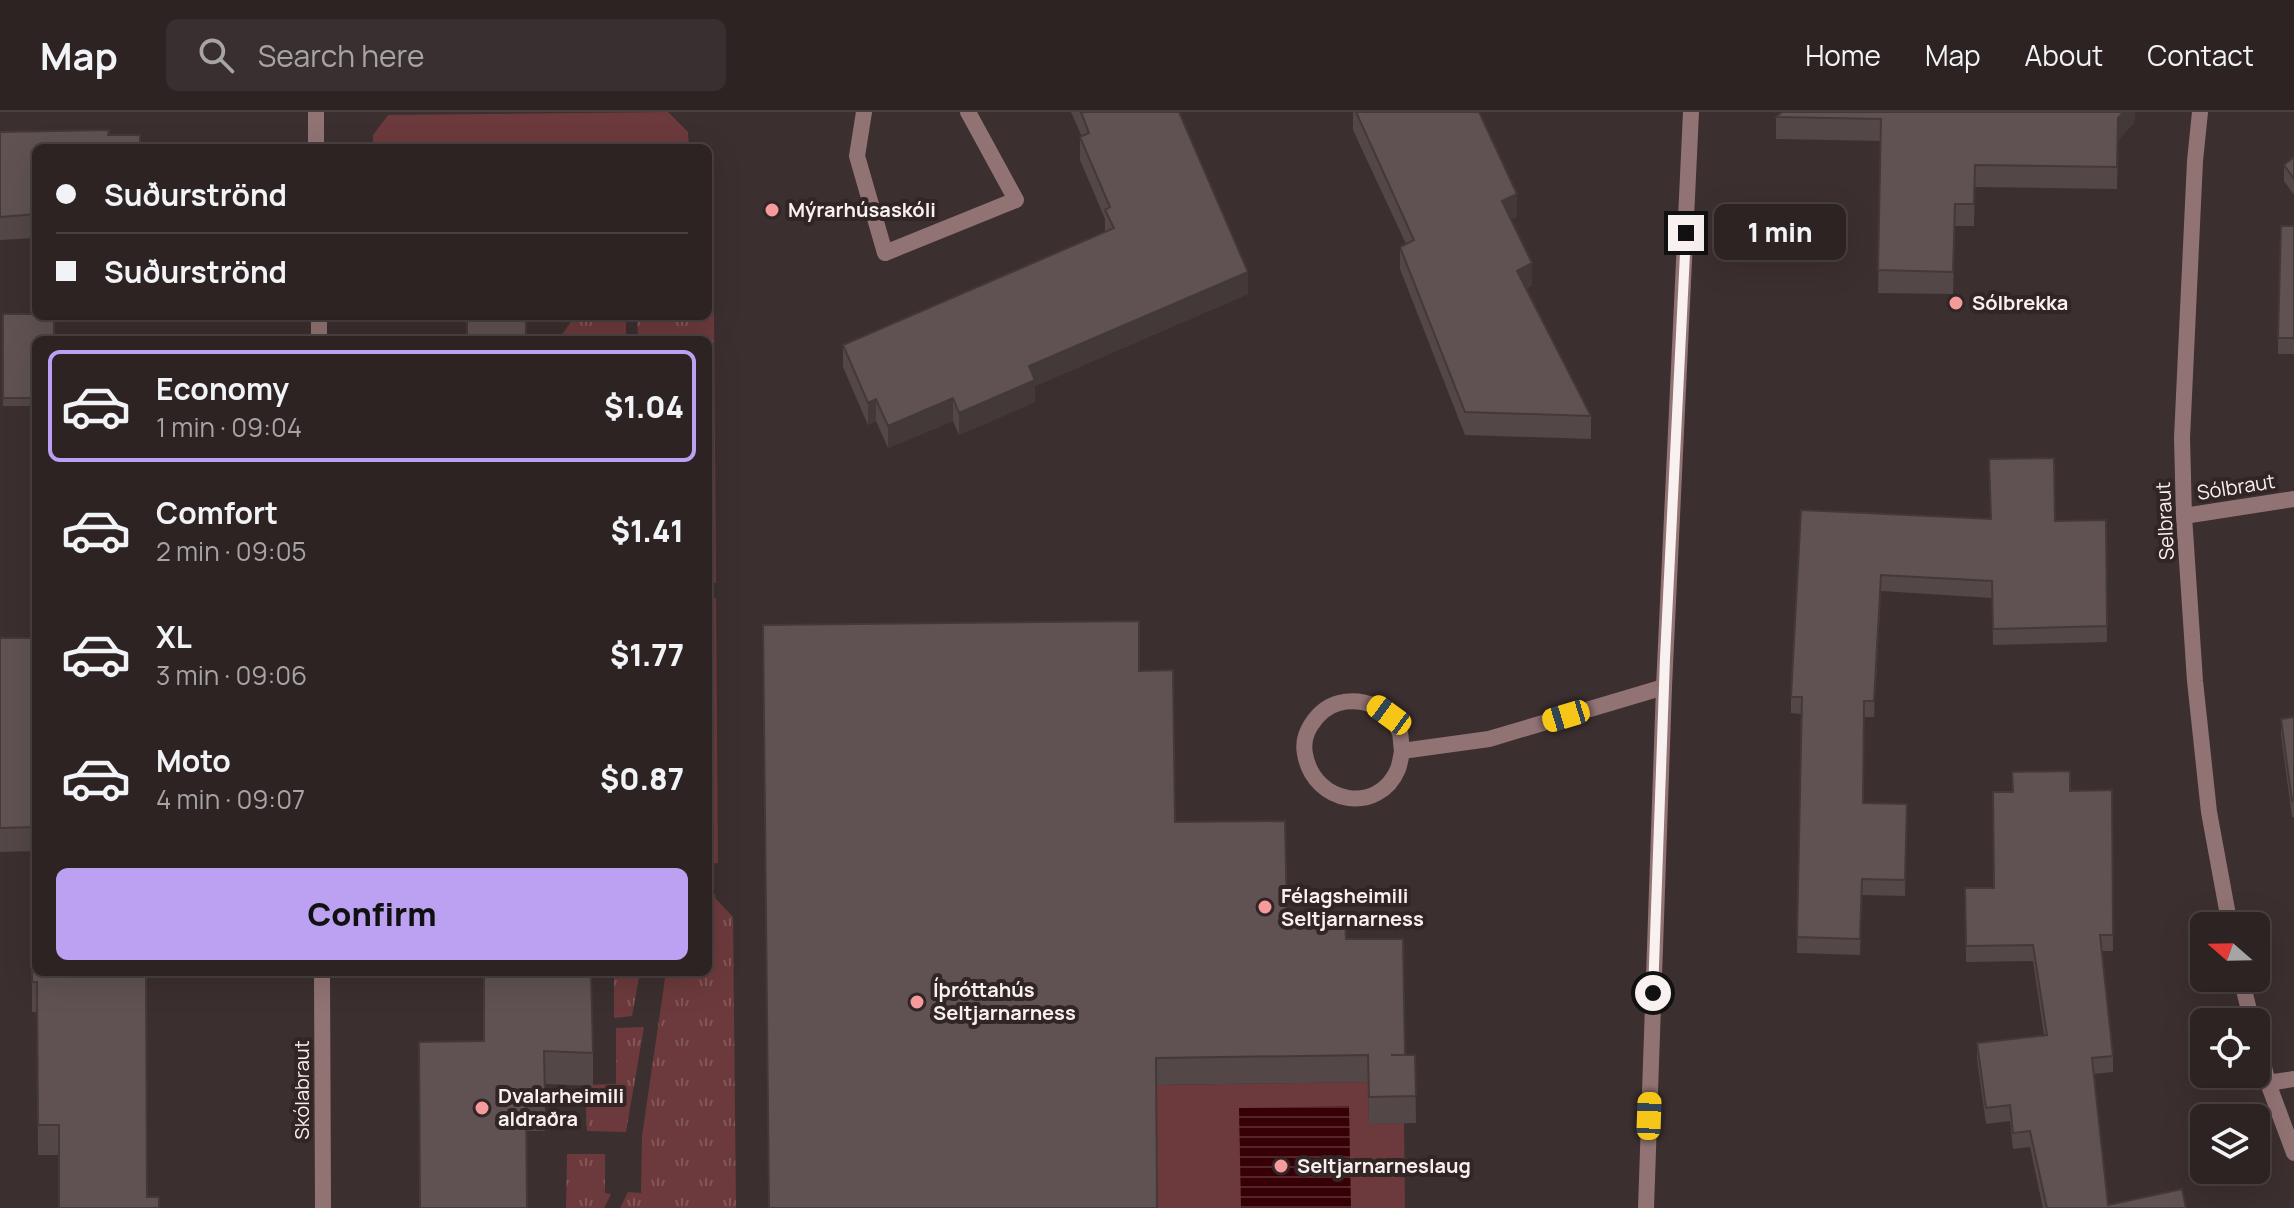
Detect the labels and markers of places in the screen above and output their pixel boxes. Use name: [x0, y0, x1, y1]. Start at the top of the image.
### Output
place label: Mýrarhúsaskóli: [788, 196, 936, 223]
marker: Mýrarhúsaskóli: [763, 201, 781, 219]
place label: Sólbrekka: [1972, 289, 2068, 316]
marker: Sólbrekka: [1947, 294, 1965, 312]
place label: Félagsheimili Seltjarnarness: [1281, 882, 1424, 932]
marker: Félagsheimili Seltjarnarness: [1256, 898, 1274, 916]
place label: Íþróttahús Seltjarnarness: [933, 976, 1076, 1026]
marker: Íþróttahús Seltjarnarness: [908, 993, 926, 1011]
place label: Dvalarheimili aldraðra: [498, 1082, 624, 1132]
marker: Dvalarheimili aldraðra: [473, 1099, 491, 1117]
place label: Seltjarnarneslaug: [1297, 1152, 1471, 1179]
marker: Seltjarnarneslaug: [1272, 1157, 1290, 1175]

